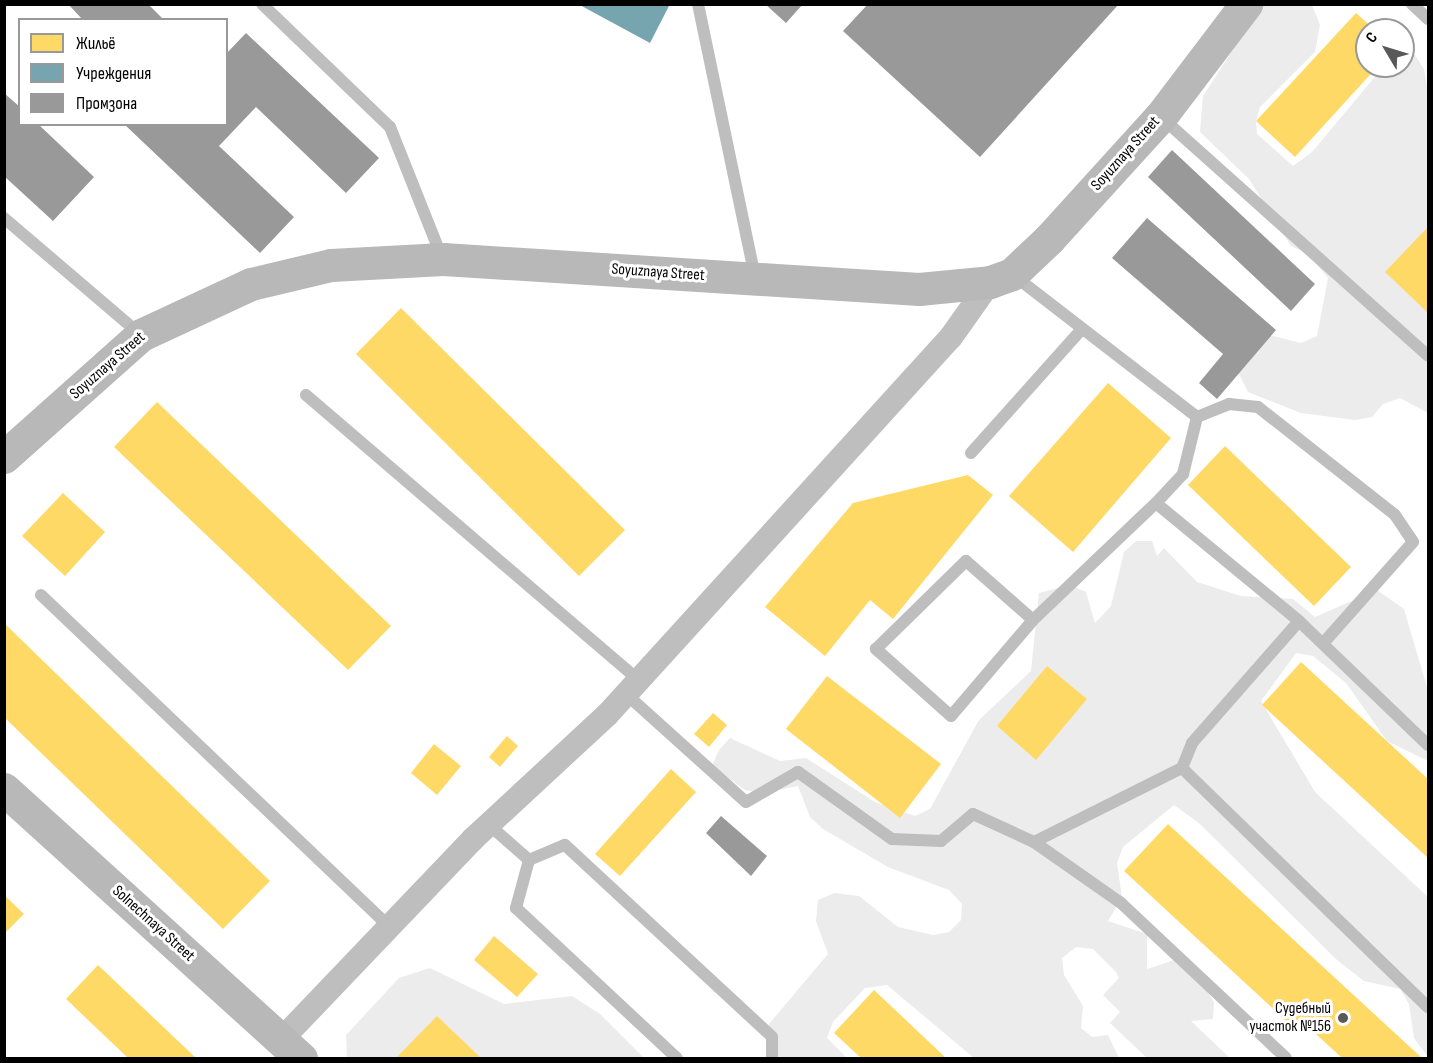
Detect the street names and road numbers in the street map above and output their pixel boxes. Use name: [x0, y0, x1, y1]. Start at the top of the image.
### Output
street label: Soyuznaya Street: [1088, 113, 1164, 195]
street label: Soyuznaya Street: [611, 260, 705, 286]
street label: Soyuznaya Street: [67, 328, 149, 404]
street label: Solnechnaya Street: [108, 882, 198, 966]

